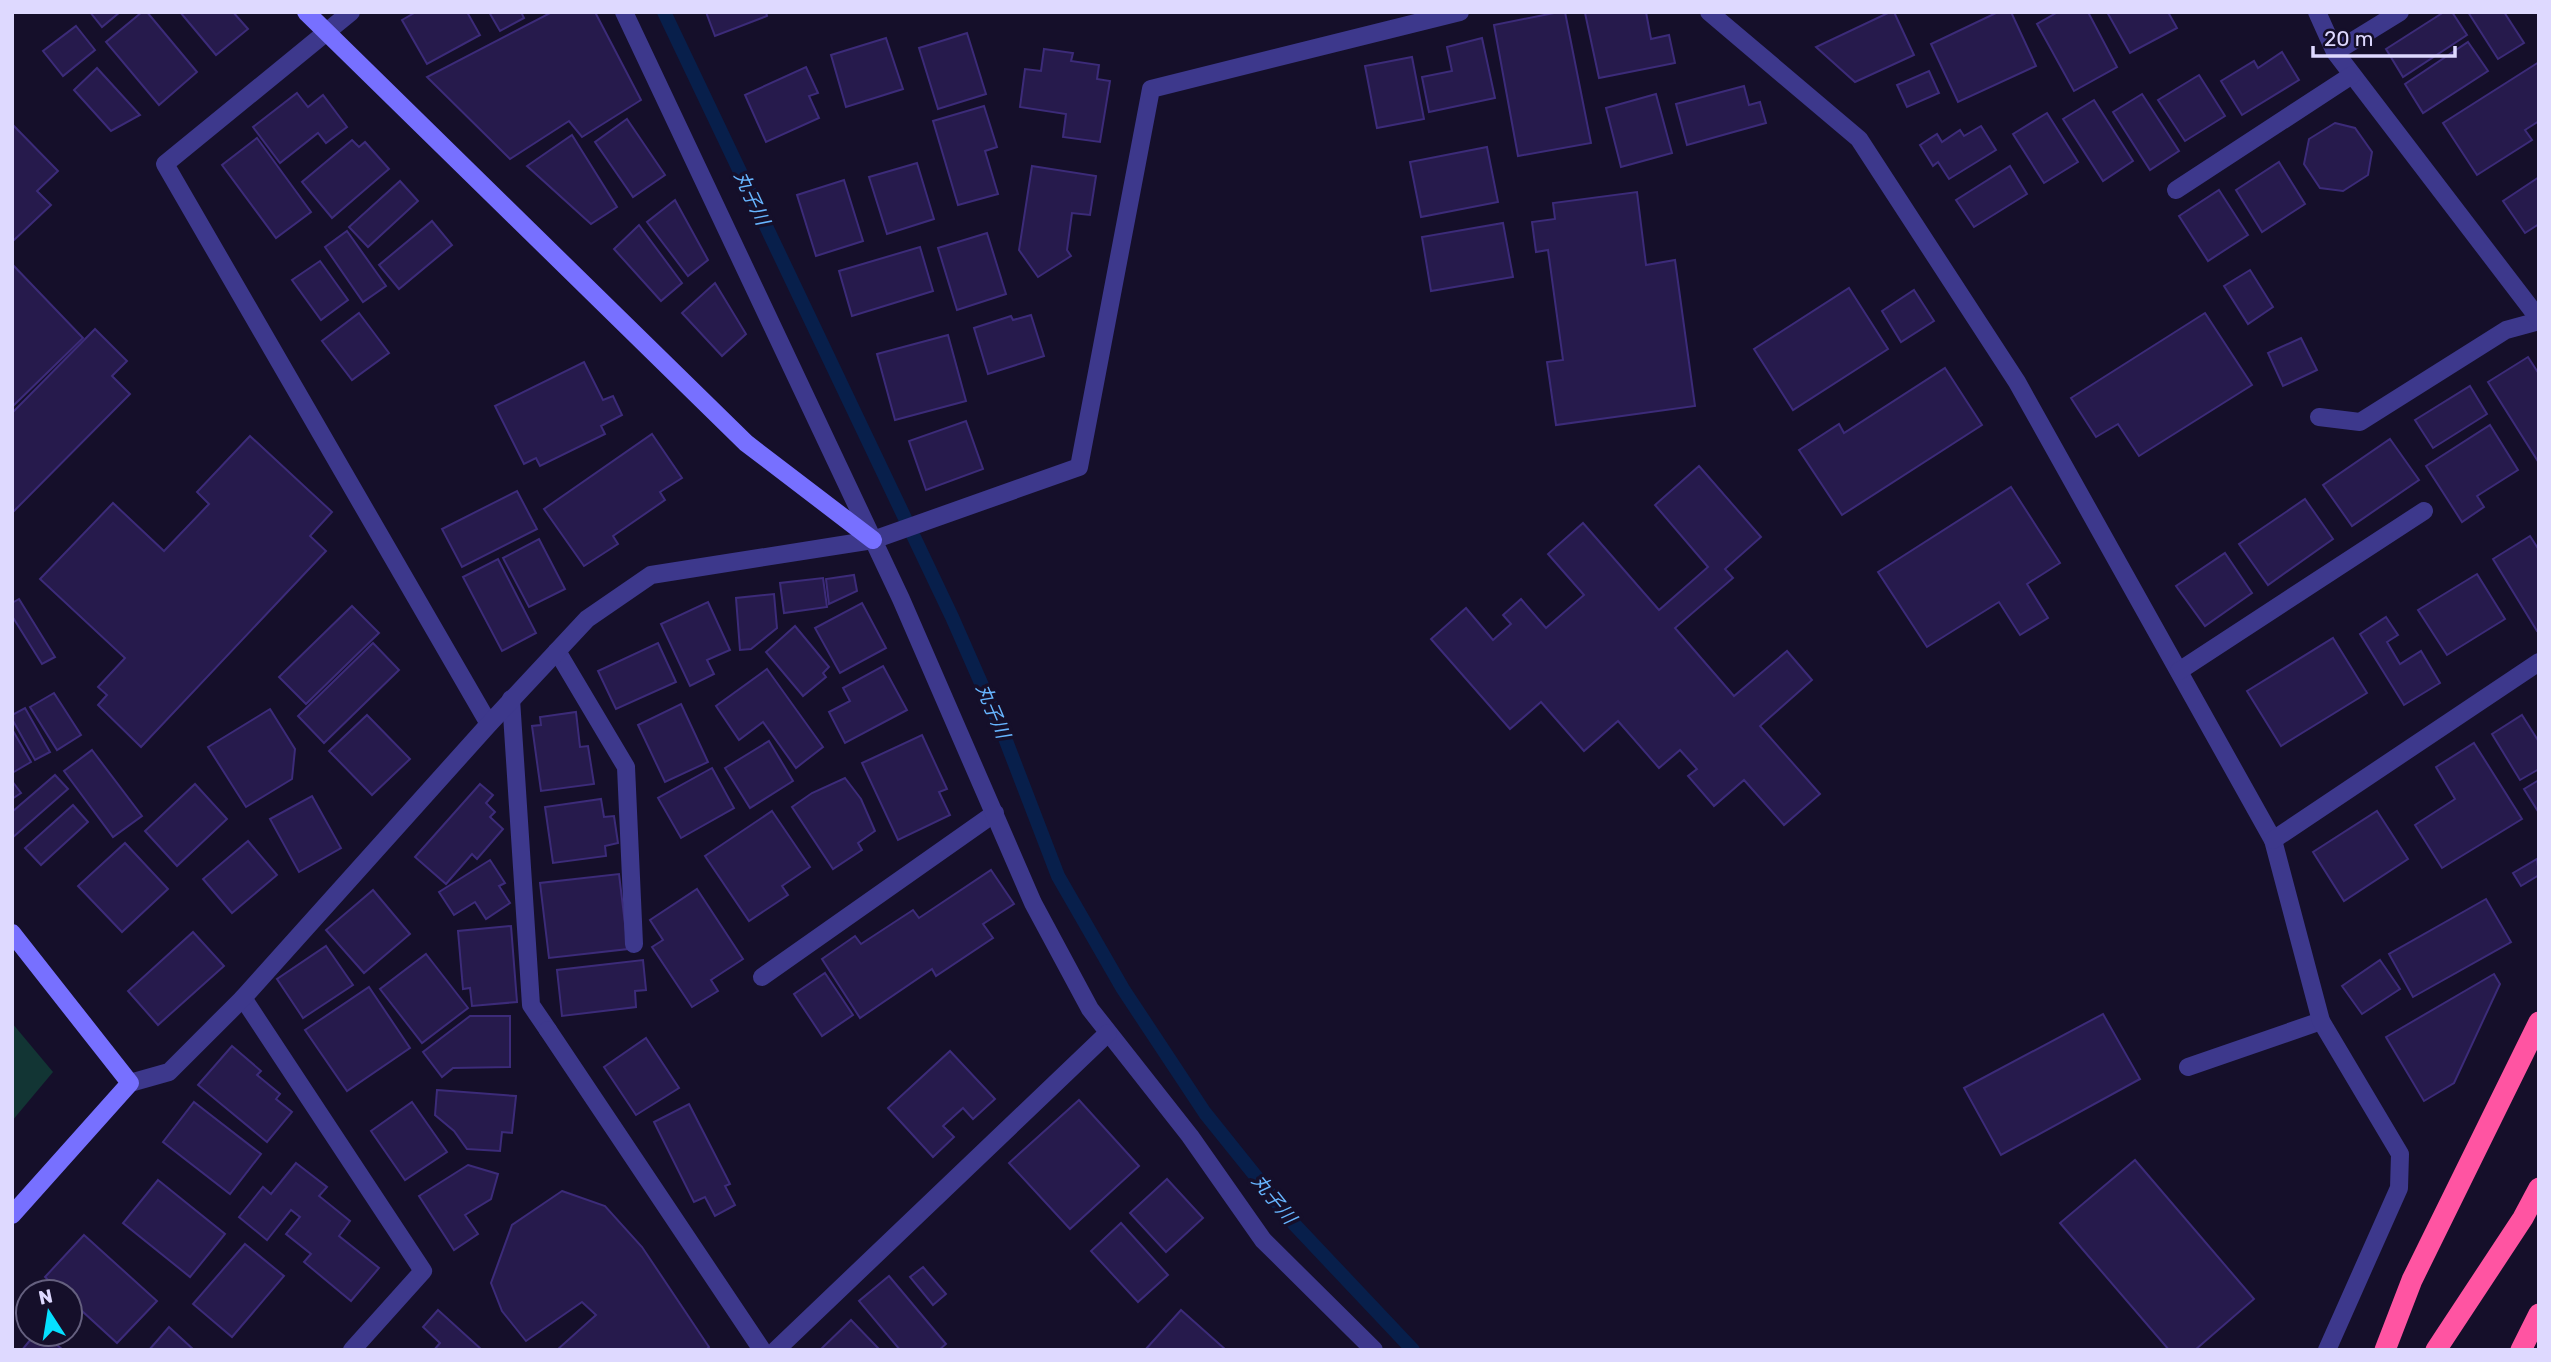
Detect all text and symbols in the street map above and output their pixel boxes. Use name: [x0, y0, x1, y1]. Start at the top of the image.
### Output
scale bar: [2313, 14, 2455, 58]
text: 20 m: [2324, 26, 2373, 51]
water label: 丸子川: [730, 167, 775, 230]
water label: 丸子川: [971, 680, 1016, 744]
water label: 丸子川: [1247, 1170, 1302, 1230]
north arrow: [14, 1278, 84, 1348]
text: N: [36, 1284, 55, 1310]

